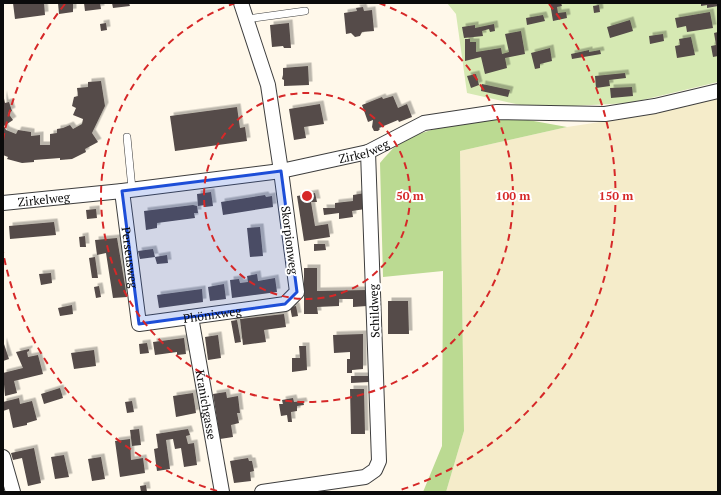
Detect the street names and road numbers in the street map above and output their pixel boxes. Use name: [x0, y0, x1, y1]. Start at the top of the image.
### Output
street label: Zirkelweg: [337, 135, 392, 166]
street label: Zirkelweg: [17, 189, 71, 209]
street label: Skorpionweg: [278, 205, 302, 276]
street label: Perseusweg: [119, 226, 142, 290]
street label: Schildweg: [366, 283, 382, 338]
street label: Phönixweg: [182, 302, 243, 325]
street label: Kranichgasse: [193, 369, 220, 441]

